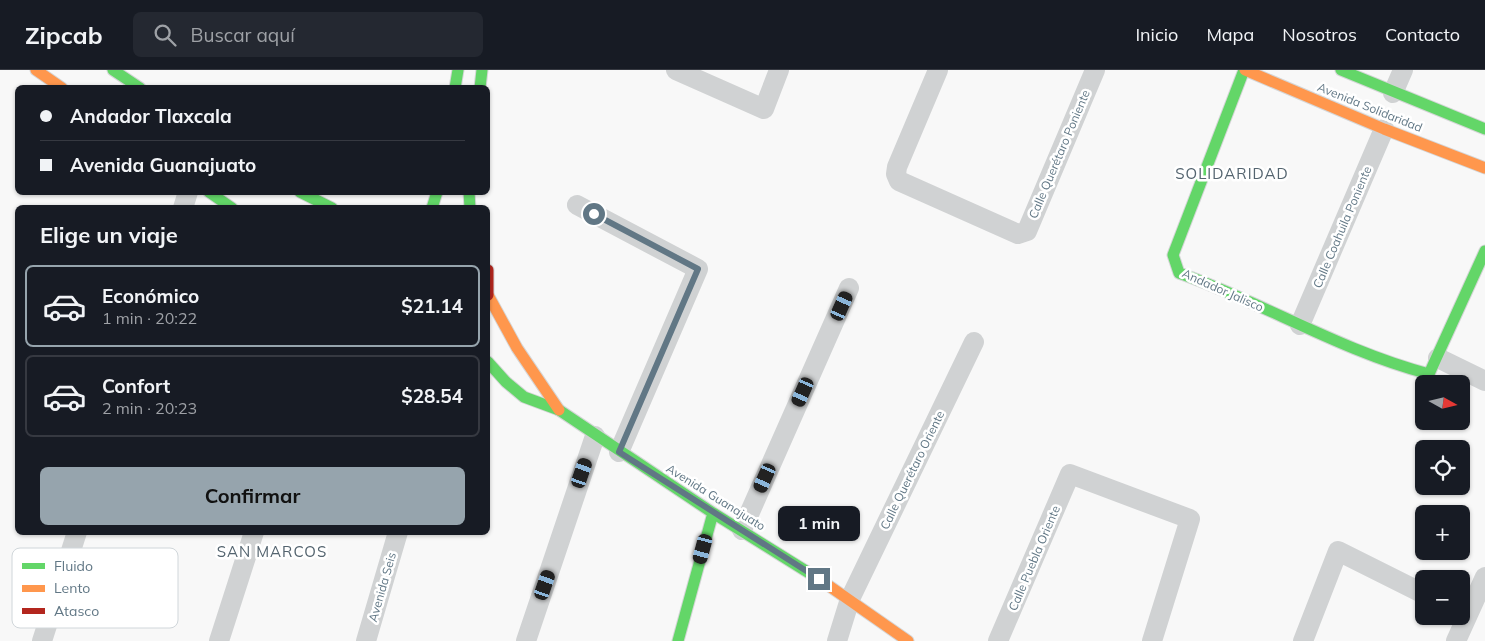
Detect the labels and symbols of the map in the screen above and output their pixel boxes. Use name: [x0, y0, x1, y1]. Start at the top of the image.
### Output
street label: Avenida Solidaridad: [1315, 79, 1425, 135]
street label: Calle Querétaro Poniente: [1025, 87, 1093, 221]
district label: SOLIDARIDAD: [1175, 164, 1289, 183]
street label: Calle Coahuila Poniente: [1310, 164, 1374, 290]
route start: [583, 203, 605, 225]
street label: Andador Jalisco: [1180, 265, 1266, 315]
car: [829, 289, 854, 323]
car: [790, 375, 815, 409]
north arrow: [1415, 375, 1470, 430]
street label: Calle Querétaro Oriente: [877, 408, 947, 532]
car: [570, 456, 593, 490]
street label: Avenida Guanajuato: [664, 460, 768, 534]
car: [752, 461, 777, 495]
street label: Calle Puebla Oriente: [1005, 503, 1063, 613]
callout: 1 min: [778, 506, 860, 542]
car: [691, 533, 714, 565]
district label: SAN MARCOS: [217, 542, 327, 561]
legend: [12, 548, 178, 628]
street label: Avenida Seis: [365, 551, 399, 623]
text: Fluido: [54, 557, 93, 575]
car: [533, 568, 556, 602]
route end: [808, 568, 830, 590]
text: Lento: [54, 579, 90, 597]
text: Atasco: [54, 602, 99, 620]

